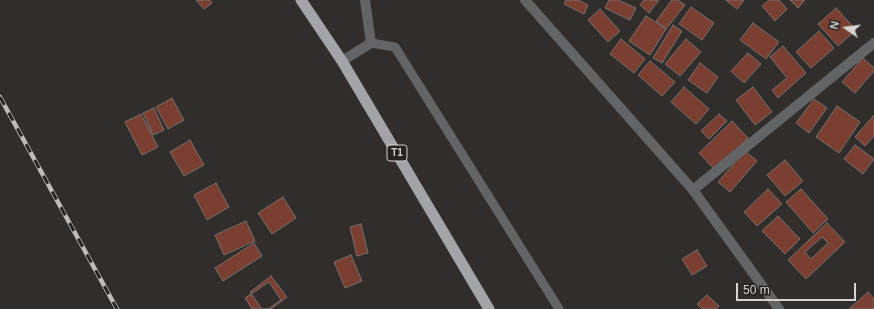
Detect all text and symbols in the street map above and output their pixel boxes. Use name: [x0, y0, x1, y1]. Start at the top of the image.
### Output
north arrow: [826, 8, 866, 48]
text: N: [828, 20, 841, 30]
road number: T1: [387, 145, 407, 161]
scale bar: [738, 275, 858, 301]
text: 50 m: [743, 283, 770, 297]

